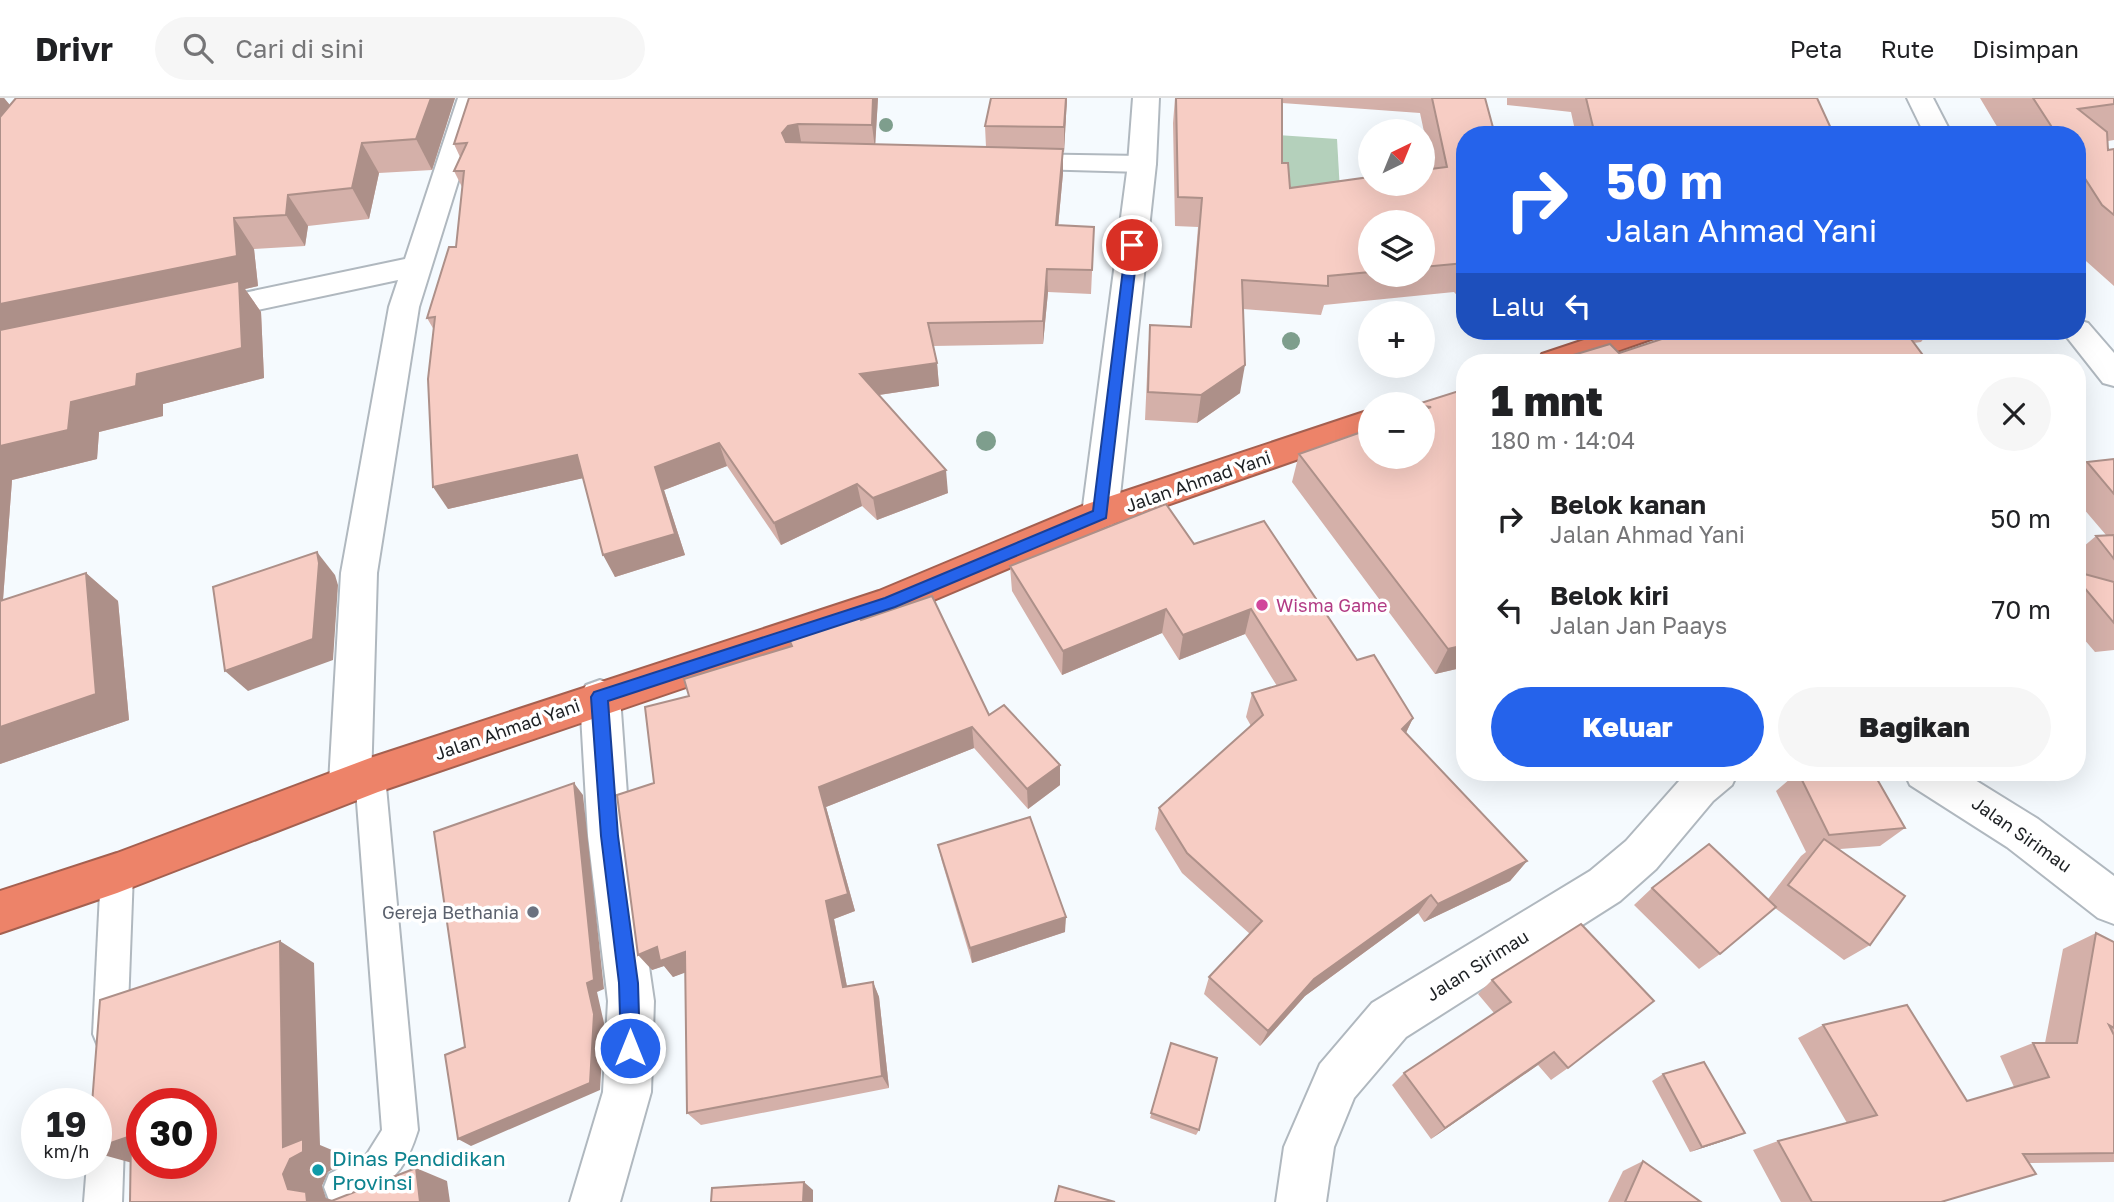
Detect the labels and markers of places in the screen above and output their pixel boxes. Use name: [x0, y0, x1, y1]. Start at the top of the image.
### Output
pin: [1102, 215, 1162, 275]
place label: Wisma Game: [1276, 594, 1387, 616]
marker: Wisma Game: [1254, 597, 1270, 613]
place label: Gereja Bethania: [382, 901, 519, 923]
marker: Gereja Bethania: [525, 904, 541, 920]
place label: Dinas Pendidikan Provinsi: [332, 1145, 506, 1195]
marker: Dinas Pendidikan Provinsi: [310, 1162, 326, 1178]

